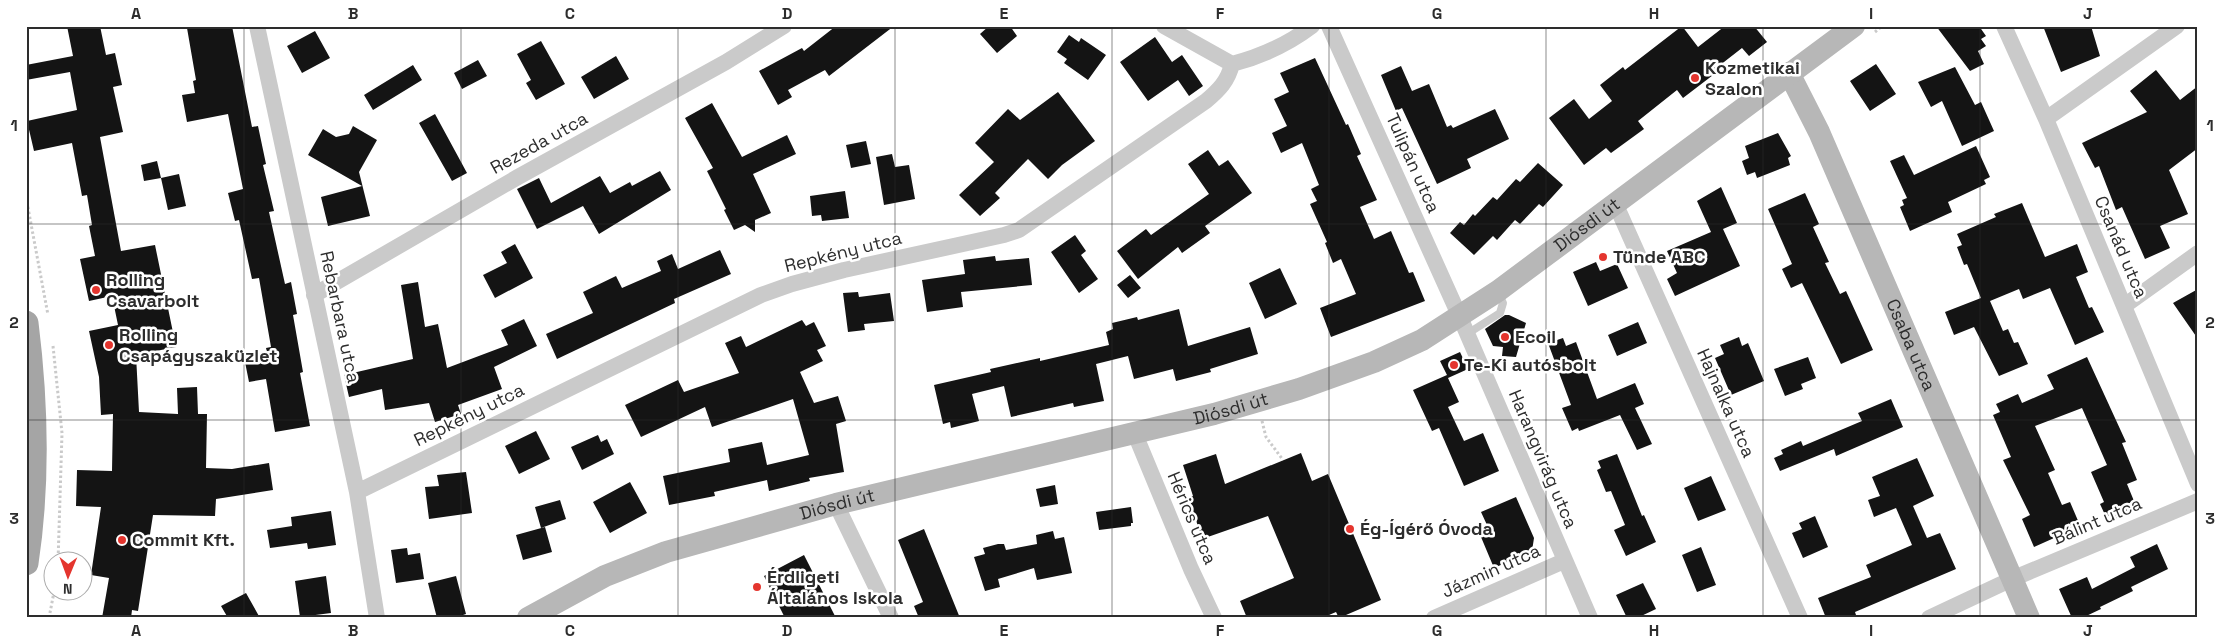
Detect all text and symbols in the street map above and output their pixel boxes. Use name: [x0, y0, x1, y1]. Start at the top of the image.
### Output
text: A: [131, 3, 141, 24]
text: B: [348, 3, 358, 24]
text: C: [565, 3, 575, 24]
text: D: [782, 3, 792, 24]
text: E: [1000, 3, 1009, 24]
text: F: [1216, 3, 1225, 24]
text: G: [1432, 3, 1442, 24]
text: H: [1649, 3, 1659, 24]
text: I: [1869, 3, 1873, 24]
text: J: [2083, 3, 2093, 24]
place label: Kozmetikai Szalon: [1705, 56, 1800, 100]
marker: Kozmetikai Szalon: [1689, 72, 1701, 84]
street label: Rezeda utca: [486, 106, 592, 179]
street label: Tulipán utca: [1381, 109, 1446, 216]
text: 1: [10, 115, 18, 136]
text: 1: [2206, 115, 2214, 136]
street label: Diósdi út: [1549, 192, 1624, 257]
street label: Csanád utca: [2090, 192, 2153, 301]
street label: Repkény utca: [782, 226, 904, 277]
place label: Tünde ABC: [1613, 245, 1706, 268]
street label: Rebarbara utca: [315, 249, 366, 385]
marker: Tünde ABC: [1597, 251, 1609, 263]
place label: Rolling Csavarbolt: [106, 268, 200, 312]
marker: Rolling Csavarbolt: [90, 284, 102, 296]
street label: Csaba utca: [1881, 295, 1941, 394]
text: 2: [9, 312, 19, 333]
text: 2: [2205, 312, 2215, 333]
place label: Rolling Csapágyszaküzlet: [119, 323, 277, 367]
place label: Ecoil: [1515, 325, 1556, 348]
marker: Ecoil: [1499, 331, 1511, 343]
marker: Rolling Csapágyszaküzlet: [103, 339, 115, 351]
street label: Hajnalka utca: [1692, 345, 1761, 461]
place label: Te-Ki autósbolt: [1464, 353, 1597, 376]
marker: Te-Ki autósbolt: [1448, 359, 1460, 371]
street label: Repkény utca: [410, 378, 528, 451]
street label: Harangvirág utca: [1504, 386, 1583, 532]
street label: Diósdi út: [1191, 387, 1271, 430]
street label: Hérics utca: [1163, 468, 1222, 568]
street label: Diósdi út: [797, 483, 877, 525]
street label: Bálint utca: [2049, 491, 2145, 550]
text: 3: [9, 508, 19, 529]
text: 3: [2205, 508, 2215, 529]
place label: Ég-Ígérő Óvoda: [1360, 517, 1494, 540]
marker: Ég-Ígérő Óvoda: [1344, 523, 1356, 535]
place label: Commit Kft.: [132, 528, 235, 551]
marker: Commit Kft.: [116, 534, 128, 546]
street label: Jázmin utca: [1438, 539, 1544, 603]
north arrow: [42, 552, 92, 602]
place label: Érdligeti Általános Iskola: [767, 565, 904, 609]
text: N: [63, 580, 73, 598]
marker: Érdligeti Általános Iskola: [751, 581, 763, 593]
text: A: [131, 620, 141, 641]
text: B: [348, 620, 358, 641]
text: C: [565, 620, 575, 641]
text: D: [782, 620, 792, 641]
text: E: [1000, 620, 1009, 641]
text: F: [1216, 620, 1225, 641]
text: G: [1432, 620, 1442, 641]
text: H: [1649, 620, 1659, 641]
text: I: [1869, 620, 1873, 641]
text: J: [2083, 620, 2093, 641]

